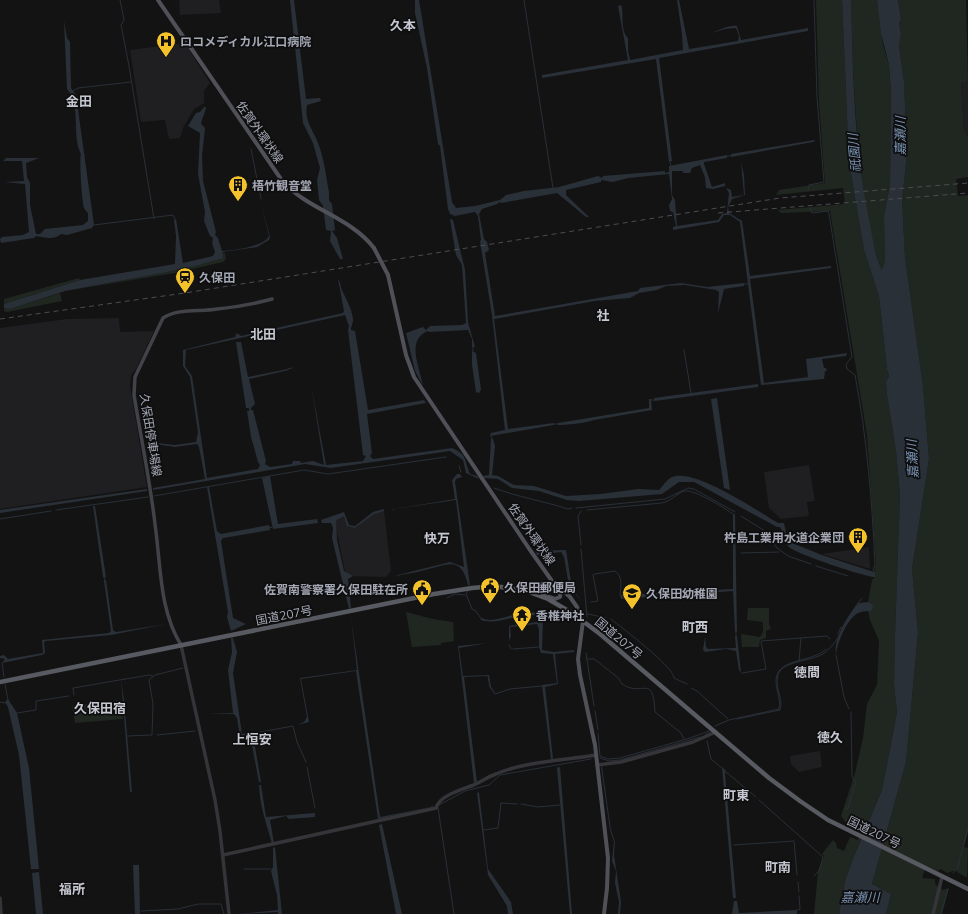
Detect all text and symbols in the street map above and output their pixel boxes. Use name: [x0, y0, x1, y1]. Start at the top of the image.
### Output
district label: 久本: [390, 17, 416, 33]
hospital icon: ロコメディカル江口病院: [155, 30, 177, 58]
place label: ロコメディカル江口病院: [180, 34, 311, 49]
district label: 金田: [66, 93, 92, 109]
street label: 佐賀外環状線: [233, 98, 287, 166]
water label: 嘉瀬川: [892, 115, 908, 156]
water label: 祇園川: [844, 131, 864, 173]
building icon: 梧竹観音堂: [227, 174, 249, 202]
place label: 梧竹観音堂: [252, 178, 312, 193]
station icon: 久保田: [174, 266, 196, 294]
place label: 久保田: [199, 270, 235, 285]
district label: 社: [596, 307, 610, 323]
district label: 北田: [250, 326, 276, 342]
street label: 久保田停車場線: [137, 392, 165, 478]
water label: 嘉瀬川: [903, 437, 921, 479]
street label: 佐賀外環状線: [505, 500, 559, 568]
building icon: 杵島工業用水道企業団: [847, 526, 869, 554]
district label: 快万: [424, 530, 450, 546]
place label: 杵島工業用水道企業団: [724, 530, 844, 545]
public building icon: 久保田郵便局: [479, 576, 501, 604]
public building icon: 佐賀南警察署久保田駐在所: [411, 578, 433, 606]
place label: 久保田郵便局: [504, 580, 576, 595]
place label: 佐賀南警察署久保田駐在所: [264, 582, 408, 597]
school or university icon: 久保田幼稚園: [621, 582, 643, 610]
place label: 久保田幼稚園: [646, 586, 718, 601]
street label: 国道207号: [254, 602, 314, 628]
temple icon: 香椎神社: [511, 604, 533, 632]
place label: 香椎神社: [536, 608, 584, 623]
street label: 国道207号: [592, 614, 646, 662]
district label: 町西: [682, 619, 708, 635]
district label: 徳間: [794, 664, 820, 680]
district label: 久保田宿: [74, 700, 126, 716]
district label: 徳久: [817, 729, 843, 745]
district label: 上恒安: [232, 731, 272, 747]
district label: 町東: [723, 787, 749, 803]
street label: 国道207号: [845, 813, 903, 851]
district label: 町南: [765, 859, 791, 875]
district label: 福所: [59, 881, 85, 897]
water label: 嘉瀬川: [840, 889, 881, 905]

